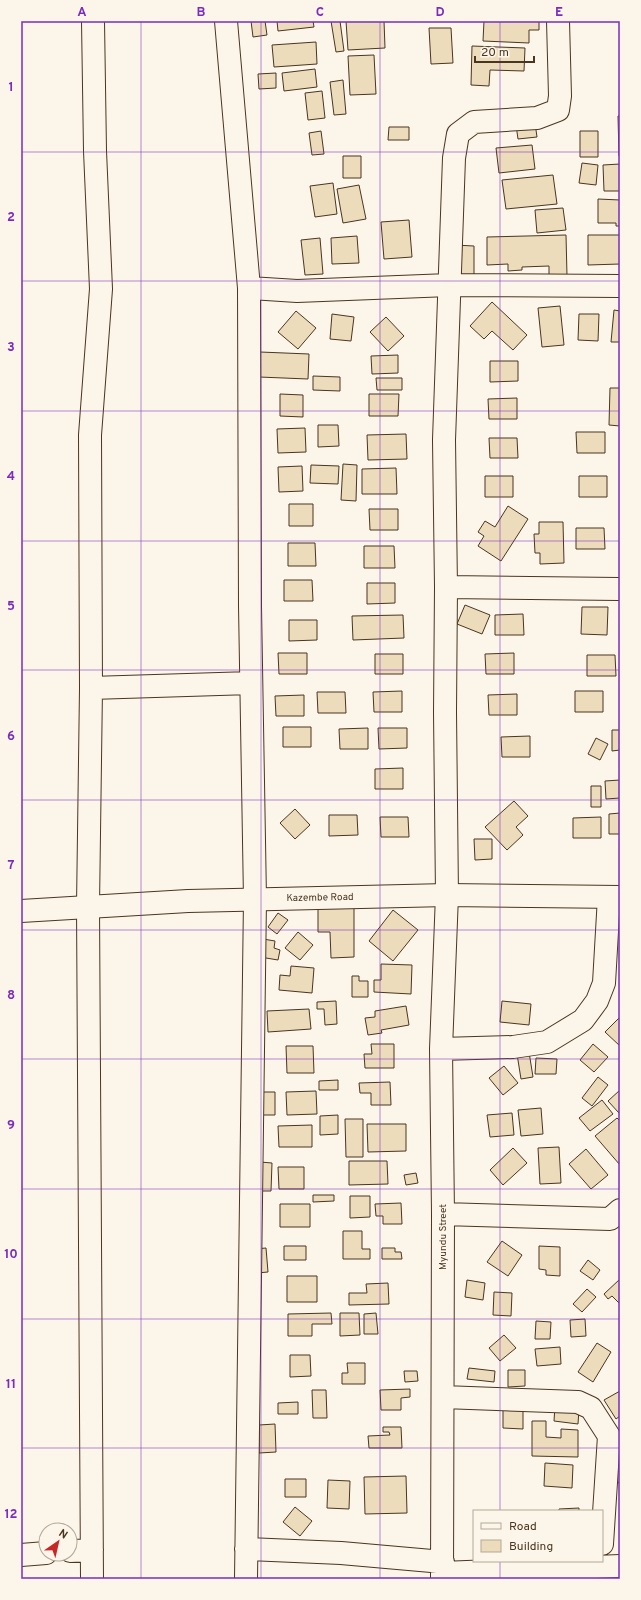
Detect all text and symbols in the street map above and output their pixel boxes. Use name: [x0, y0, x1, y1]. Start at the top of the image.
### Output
text: A: [77, 5, 87, 21]
text: B: [197, 5, 206, 21]
text: C: [316, 5, 324, 21]
text: D: [435, 5, 445, 21]
text: E: [555, 5, 563, 21]
scale bar: [475, 38, 534, 64]
text: 20 m: [481, 45, 509, 61]
text: 1: [8, 80, 14, 96]
text: 2: [7, 210, 15, 226]
text: 3: [7, 340, 15, 356]
text: 4: [7, 469, 15, 485]
text: 5: [7, 599, 15, 615]
text: 6: [7, 729, 15, 745]
text: 7: [8, 858, 15, 874]
street label: Kazembe Road: [286, 891, 354, 905]
text: 8: [7, 988, 15, 1004]
text: 9: [7, 1118, 15, 1134]
street label: Myundu Street: [437, 1204, 450, 1270]
text: 10: [4, 1247, 18, 1263]
text: 11: [6, 1377, 16, 1393]
text: 12: [4, 1507, 18, 1523]
legend: [473, 1510, 603, 1562]
text: Road: [509, 1519, 537, 1535]
north arrow: [38, 1522, 78, 1562]
text: N: [56, 1527, 70, 1543]
text: Building: [509, 1539, 553, 1555]

